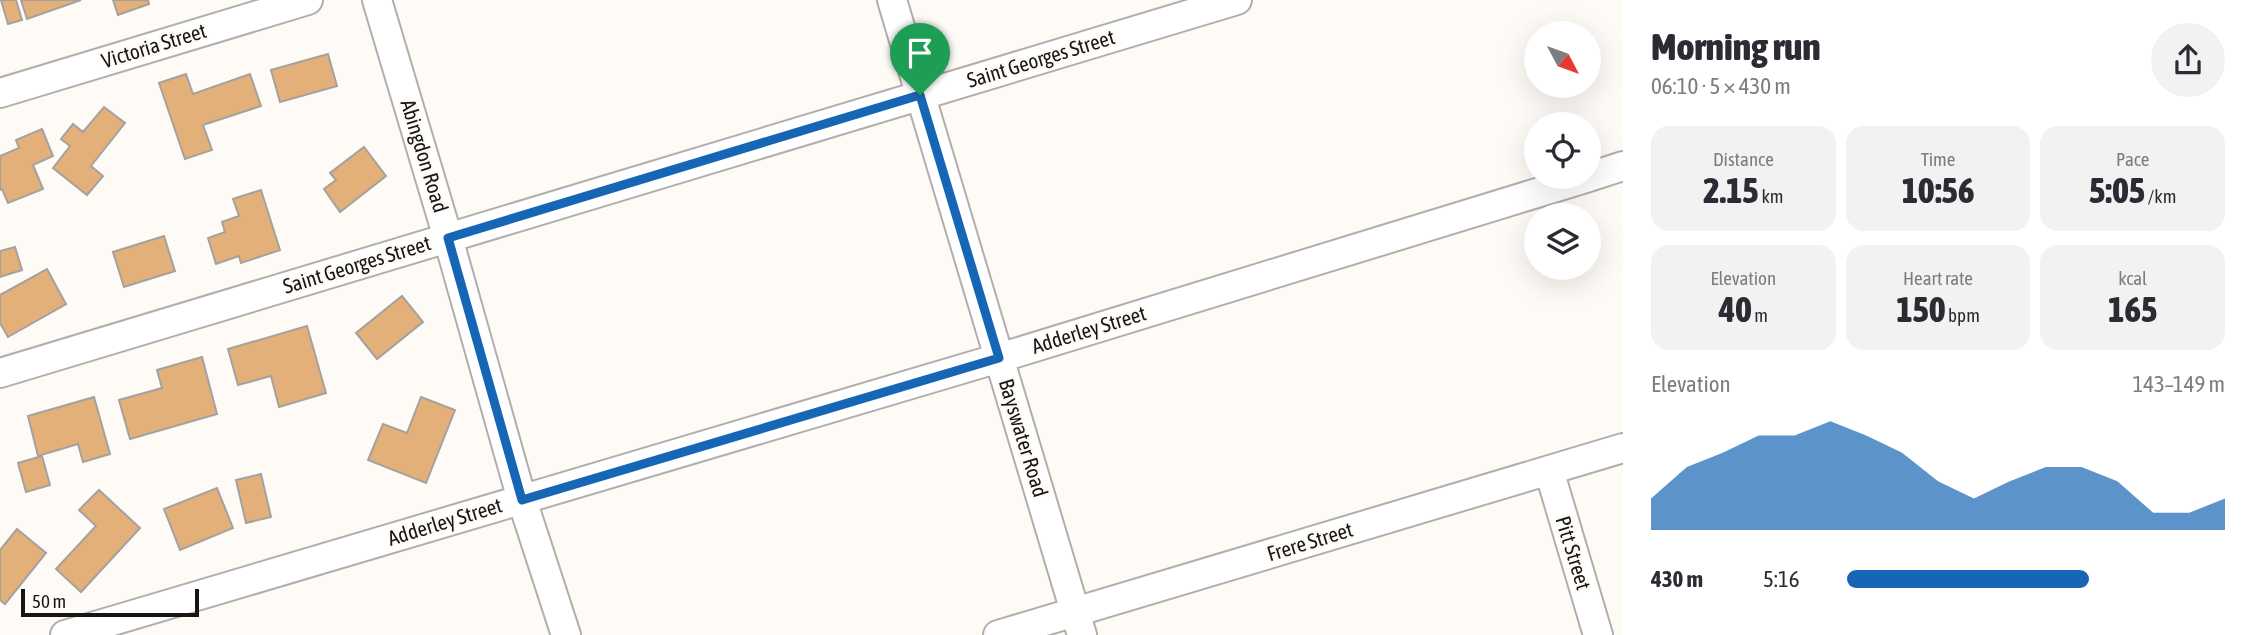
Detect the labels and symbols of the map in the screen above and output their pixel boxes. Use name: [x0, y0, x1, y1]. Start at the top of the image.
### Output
street label: Victoria Street: [98, 18, 209, 72]
north arrow: [1524, 21, 1601, 98]
pin: [890, 23, 950, 95]
street label: Saint Georges Street: [964, 24, 1117, 92]
street label: Abingdon Road: [396, 96, 454, 215]
street label: Saint Georges Street: [280, 230, 433, 298]
street label: Adderley Street: [1029, 300, 1149, 358]
street label: Bayswater Road: [995, 376, 1053, 500]
street label: Adderley Street: [385, 492, 505, 550]
street label: Pitt Street: [1551, 513, 1597, 592]
street label: Frere Street: [1264, 517, 1356, 565]
scale bar: [21, 586, 200, 618]

